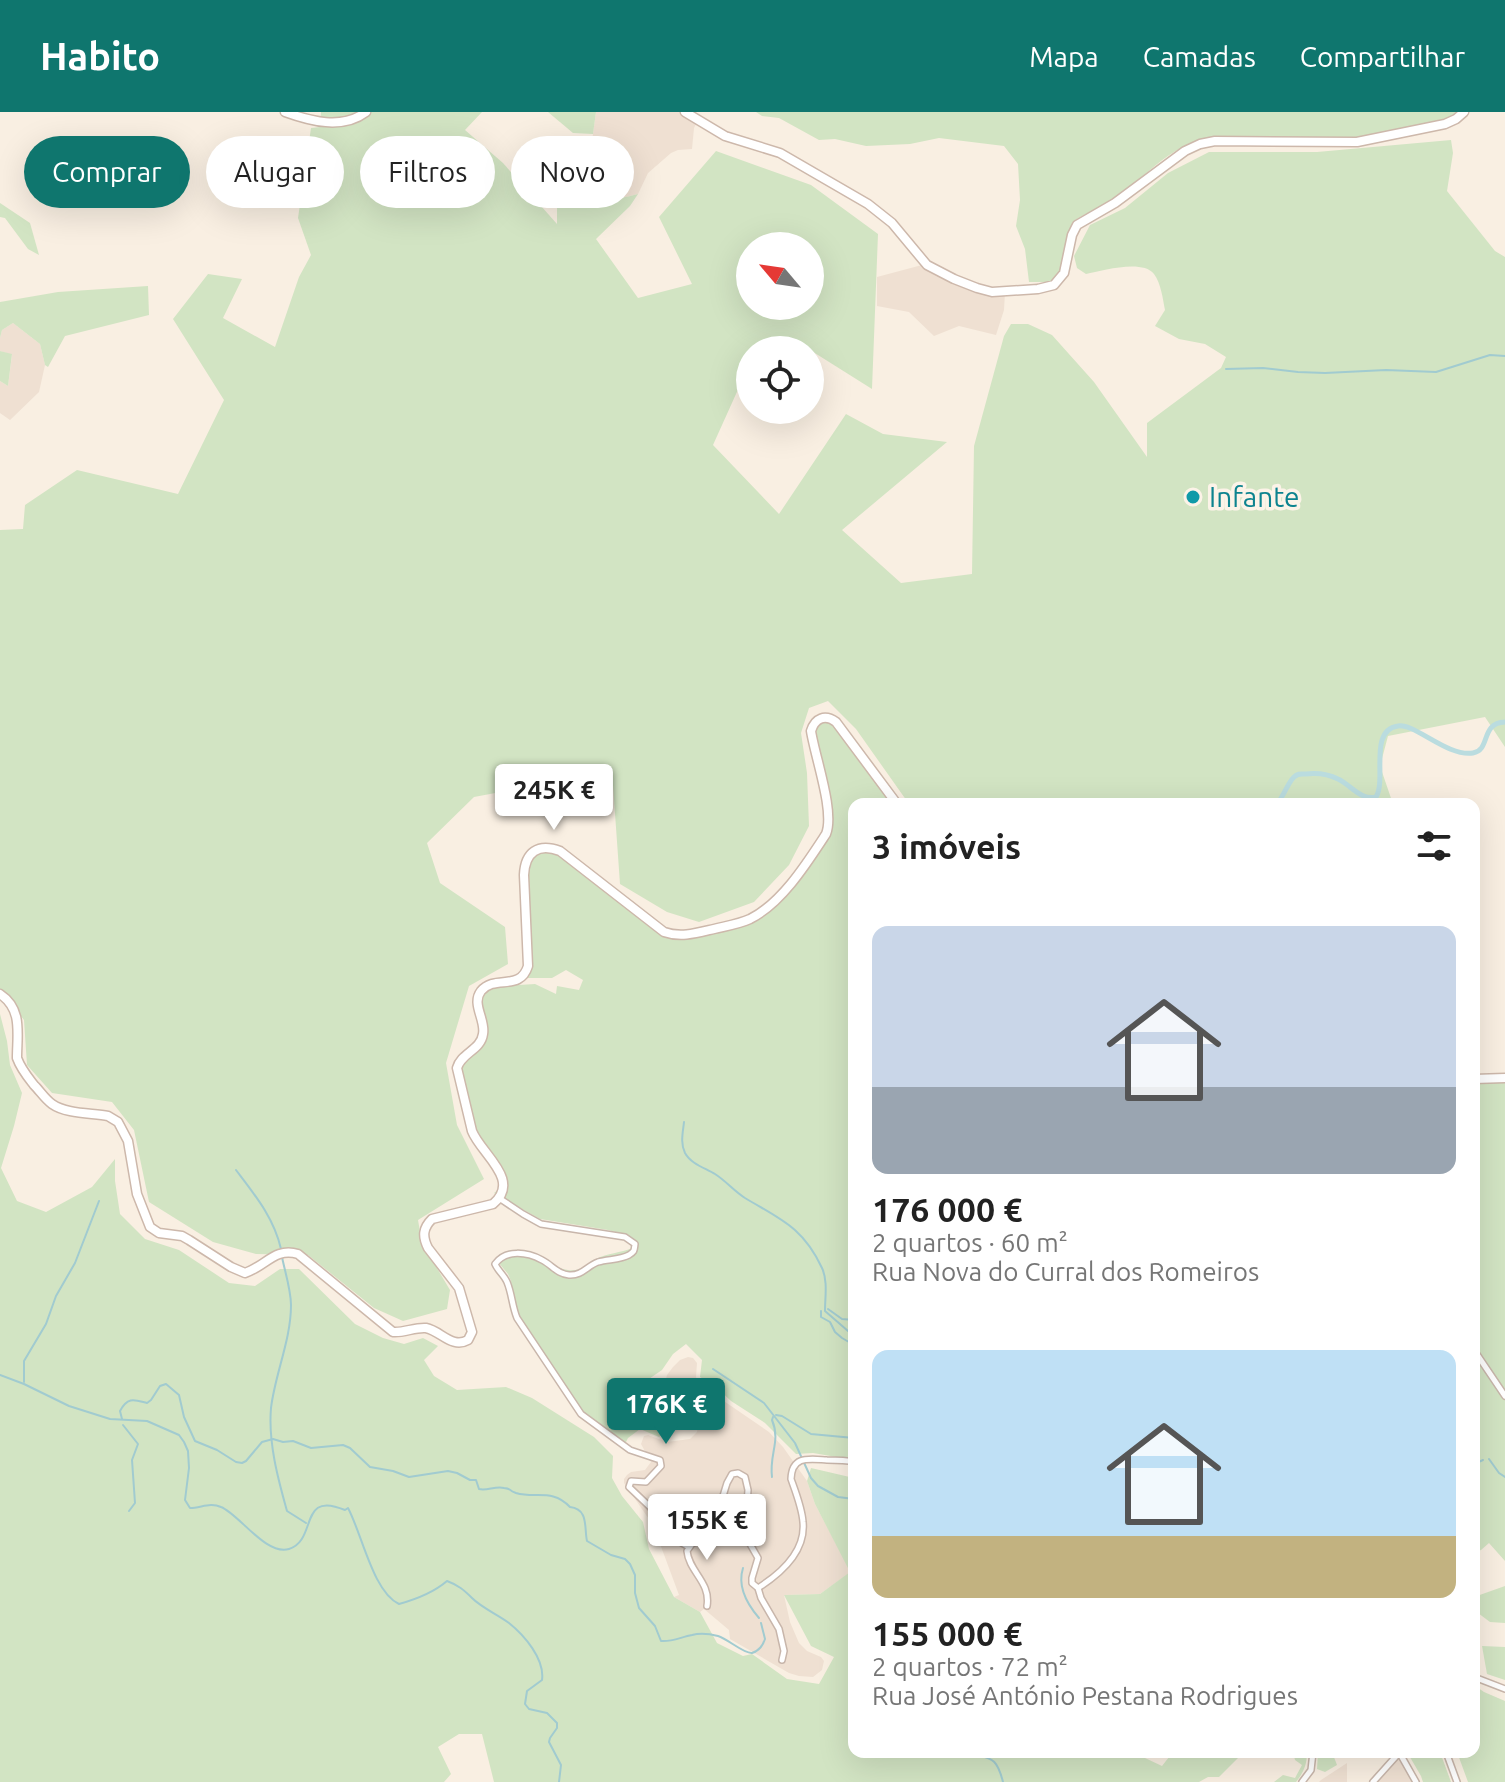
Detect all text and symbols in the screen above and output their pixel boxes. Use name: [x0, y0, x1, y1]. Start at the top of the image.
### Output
text: Habito: [40, 35, 160, 77]
text: Mapa: [1029, 41, 1099, 72]
text: Camadas: [1143, 41, 1256, 72]
text: Compartilhar: [1300, 41, 1465, 72]
chip: Comprar: [24, 136, 190, 208]
chip: Alugar: [206, 136, 344, 208]
chip: Filtros: [360, 136, 495, 208]
chip: Novo: [511, 136, 634, 208]
north arrow: [736, 232, 824, 320]
map controls: [736, 232, 824, 424]
button: locate: [736, 336, 824, 424]
place label: Infante: [1209, 481, 1300, 512]
marker: Infante: [1184, 488, 1202, 506]
pin: 245K €: [489, 764, 619, 832]
text: 245K €: [513, 775, 595, 804]
icon: filters: [1412, 824, 1456, 868]
text: 3 imóveis: [872, 827, 1021, 865]
icon: home: [1092, 978, 1236, 1122]
text: 176 000 €: [872, 1190, 1022, 1228]
text: 2 quartos · 60 m²: [872, 1228, 1068, 1257]
text: Rua Nova do Curral dos Romeiros: [872, 1257, 1259, 1286]
pin: 176K €: [601, 1378, 731, 1446]
text: 176K €: [625, 1389, 707, 1418]
icon: home: [1092, 1402, 1236, 1546]
pin: 155K €: [642, 1494, 772, 1562]
text: 155K €: [666, 1505, 748, 1534]
text: 155 000 €: [872, 1614, 1022, 1652]
text: 2 quartos · 72 m²: [872, 1652, 1068, 1681]
text: Rua José António Pestana Rodrigues: [872, 1681, 1298, 1710]

